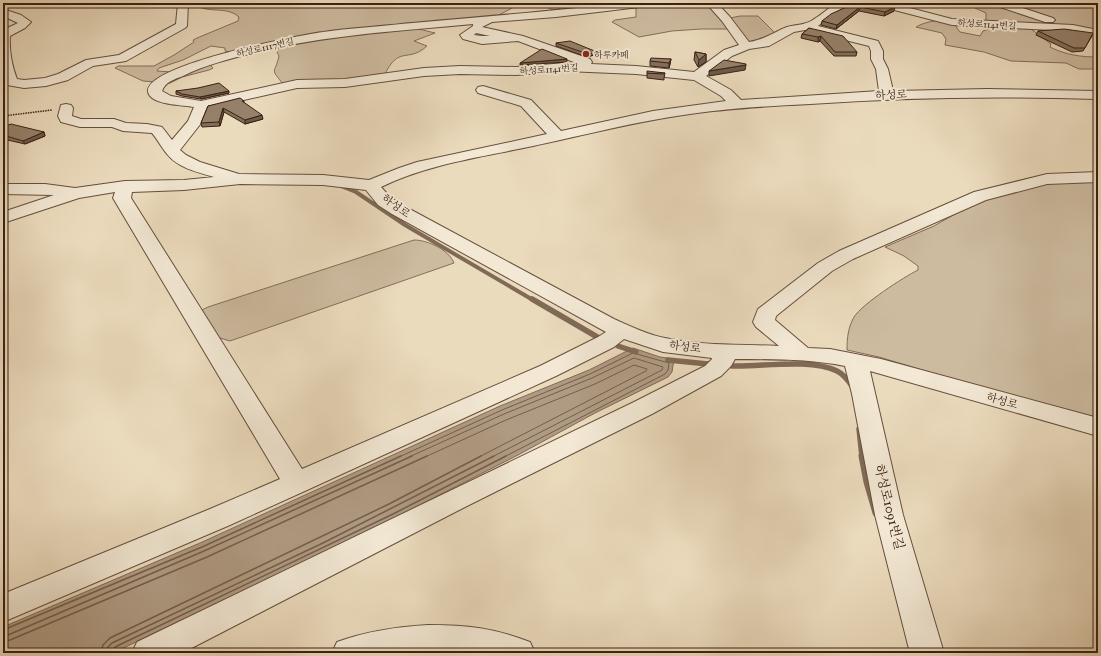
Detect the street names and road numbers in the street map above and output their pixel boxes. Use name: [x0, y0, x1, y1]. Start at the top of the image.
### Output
street label: 하성로1141번길: [957, 16, 1017, 32]
street label: 하성로1117번길: [235, 35, 295, 59]
street label: 하성로1141번길: [519, 61, 579, 77]
street label: 하성로: [875, 88, 908, 102]
street label: 하성로: [379, 192, 413, 221]
street label: 하성로: [668, 339, 702, 355]
street label: 하성로: [985, 390, 1019, 412]
street label: 하성로1091번길: [871, 463, 907, 551]

